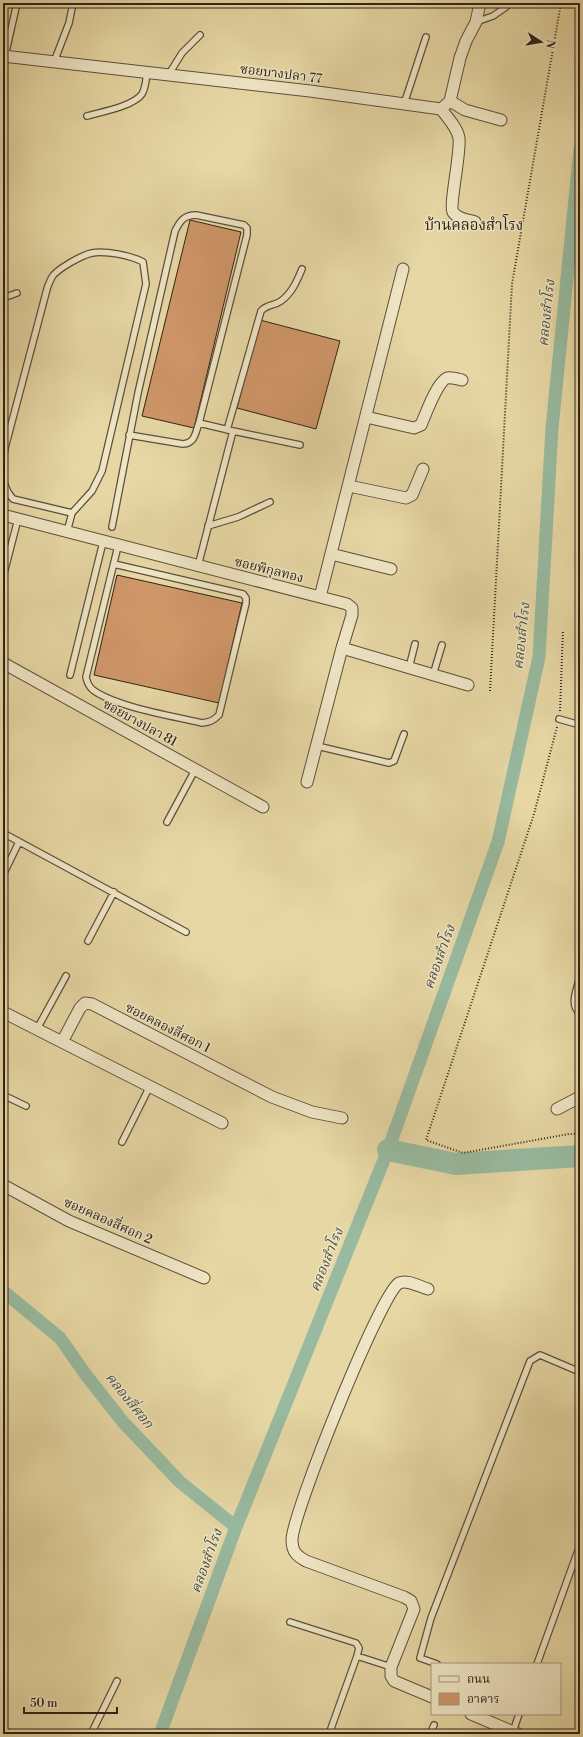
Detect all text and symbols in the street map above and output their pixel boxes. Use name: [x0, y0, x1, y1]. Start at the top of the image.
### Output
north arrow: [521, 22, 561, 62]
text: N: [542, 38, 558, 50]
street label: ซอยบางปลา 77: [239, 61, 323, 87]
district label: บ้านคลองสำโรง: [425, 214, 523, 235]
water label: คลองสำโรง: [533, 277, 560, 347]
street label: ซอยพิกุลทอง: [233, 554, 305, 586]
water label: คลองสำโรง: [508, 600, 535, 670]
street label: ซอยบางปลา 81: [100, 696, 180, 750]
water label: คลองสำโรง: [418, 921, 460, 992]
street label: ซอยคลองสี่ศอก 1: [123, 998, 215, 1057]
street label: ซอยคลองสี่ศอก 2: [61, 1192, 156, 1248]
water label: คลองสำโรง: [304, 1224, 348, 1294]
water label: คลองสี่ศอก: [101, 1368, 159, 1433]
water label: คลองสำโรง: [185, 1525, 227, 1596]
legend: [431, 1663, 561, 1715]
text: ถนน: [467, 1672, 490, 1687]
scale bar: [24, 1689, 117, 1715]
text: อาคาร: [467, 1692, 499, 1707]
text: 50 m: [30, 1696, 58, 1711]

